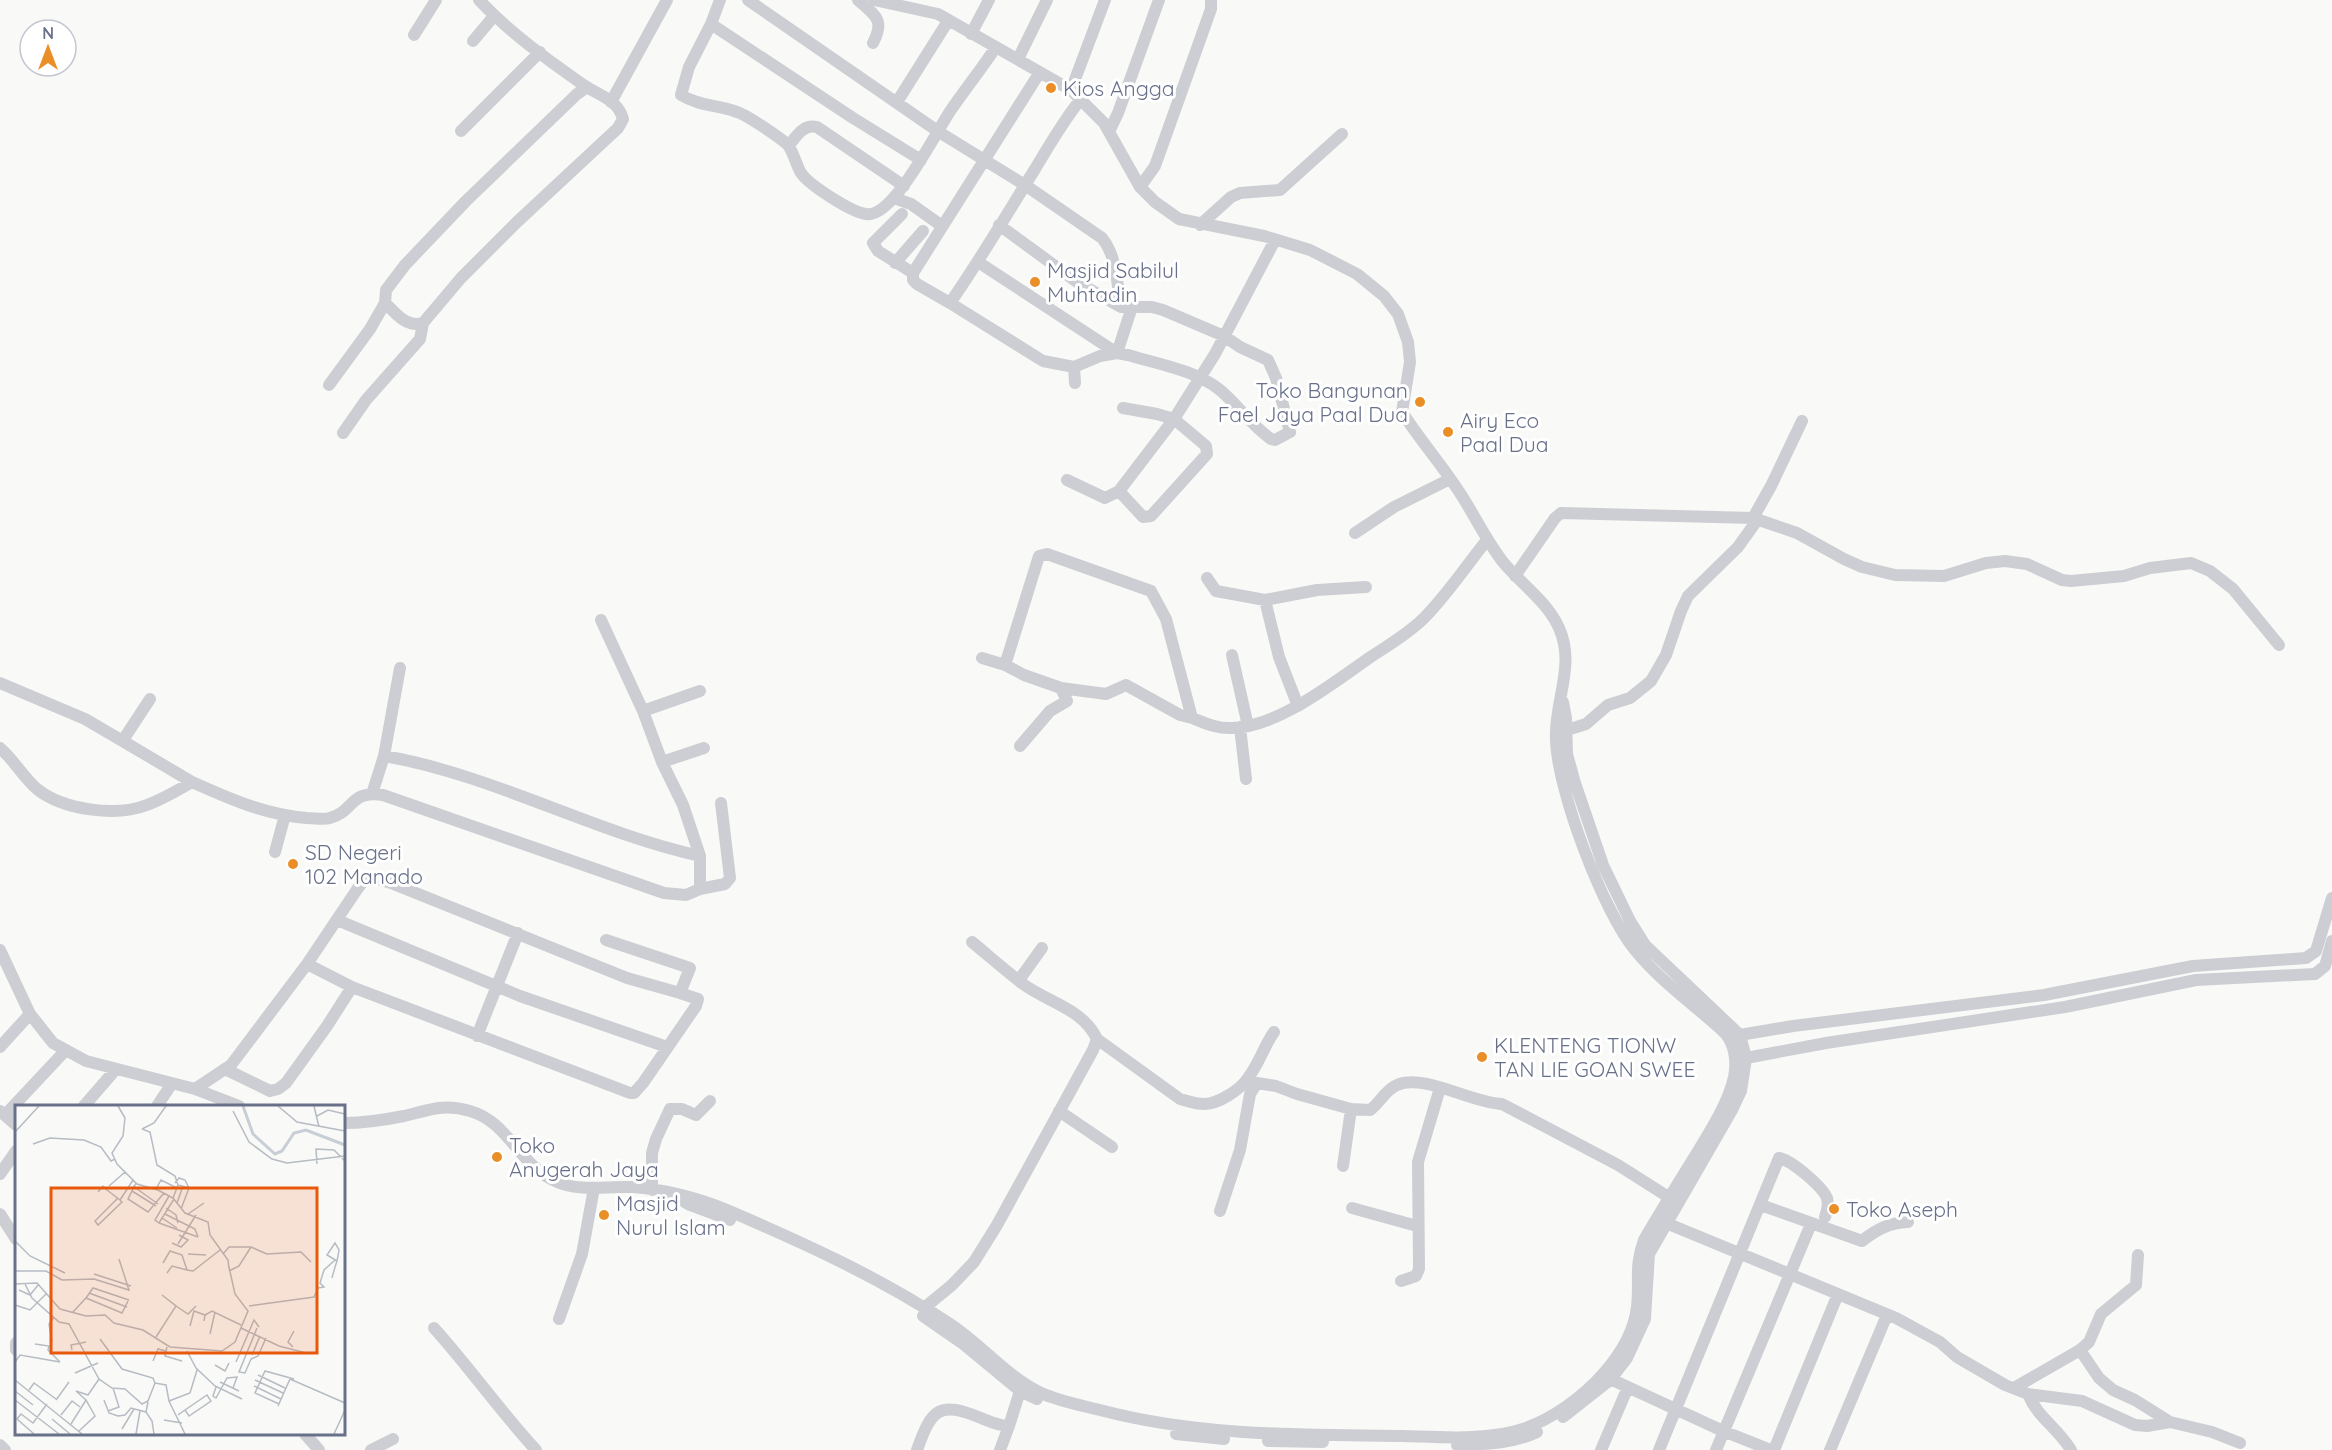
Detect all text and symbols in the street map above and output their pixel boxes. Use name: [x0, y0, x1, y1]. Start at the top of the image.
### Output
north arrow: [18, 18, 78, 78]
text: N: [42, 23, 54, 43]
place label: Kios Angga: [1063, 75, 1175, 101]
marker: Kios Angga: [1044, 81, 1058, 95]
place label: Masjid Sabilul Muhtadin: [1047, 257, 1179, 307]
marker: Masjid Sabilul Muhtadin: [1028, 275, 1042, 289]
place label: Toko Bangunan Fael Jaya Paal Dua: [1218, 377, 1408, 427]
marker: Toko Bangunan Fael Jaya Paal Dua: [1413, 395, 1427, 409]
place label: Airy Eco Paal Dua: [1460, 407, 1548, 457]
marker: Airy Eco Paal Dua: [1441, 425, 1455, 439]
place label: SD Negeri 102 Manado: [305, 839, 423, 889]
marker: SD Negeri 102 Manado: [286, 857, 300, 871]
place label: KLENTENG TIONW TAN LIE GOAN SWEE: [1494, 1032, 1695, 1082]
marker: KLENTENG TIONW TAN LIE GOAN SWEE: [1475, 1050, 1489, 1064]
inset map: [15, 1105, 345, 1435]
place label: Toko Anugerah Jaya: [509, 1132, 659, 1182]
marker: Toko Anugerah Jaya: [490, 1150, 504, 1164]
place label: Masjid Nurul Islam: [616, 1190, 726, 1240]
place label: Toko Aseph: [1846, 1196, 1958, 1222]
marker: Toko Aseph: [1827, 1202, 1841, 1216]
marker: Masjid Nurul Islam: [597, 1208, 611, 1222]

